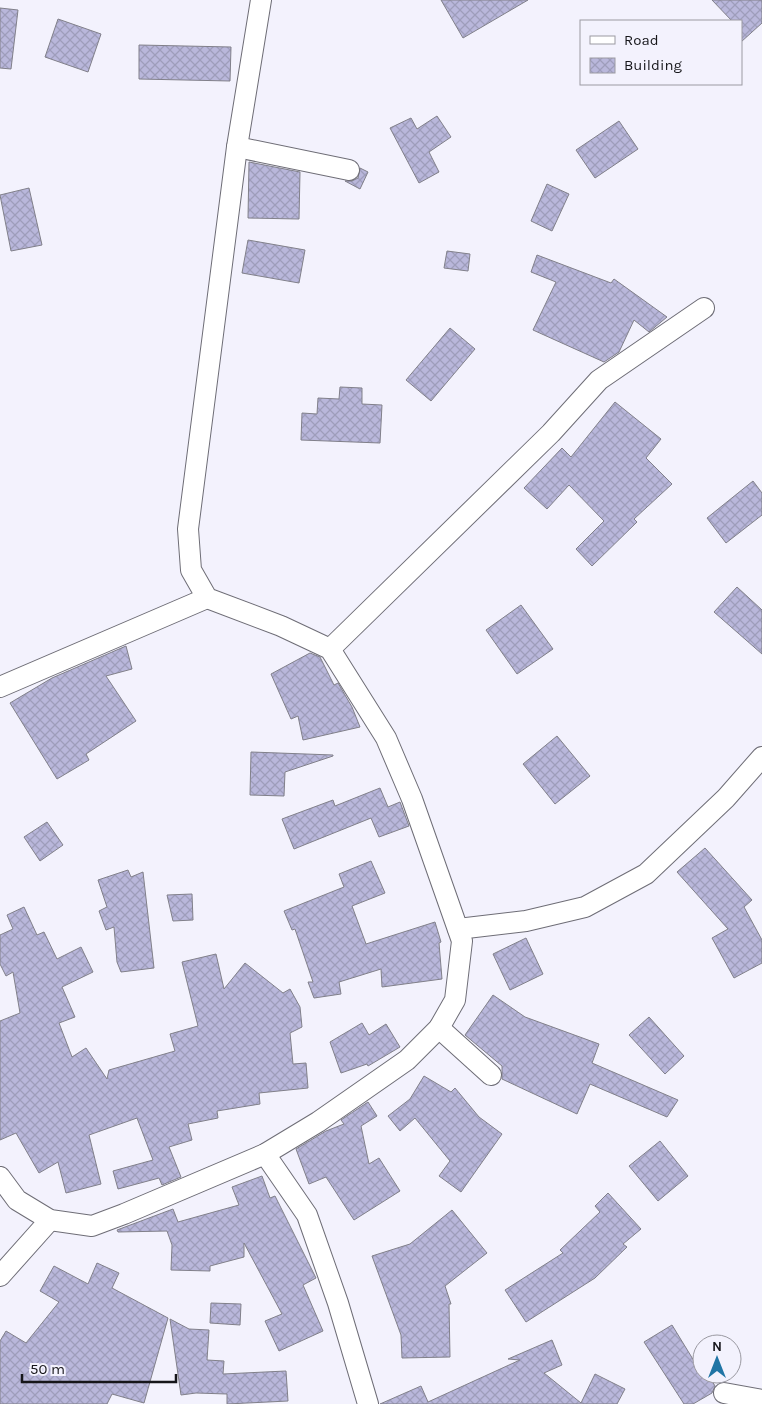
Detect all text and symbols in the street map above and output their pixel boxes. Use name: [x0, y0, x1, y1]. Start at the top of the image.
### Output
legend: [580, 20, 742, 85]
text: Road: [624, 31, 659, 49]
text: Building: [624, 56, 682, 74]
north arrow: [692, 1334, 742, 1384]
text: N: [712, 1338, 722, 1355]
scale bar: [22, 1352, 176, 1384]
text: 50 m: [30, 1360, 65, 1378]

